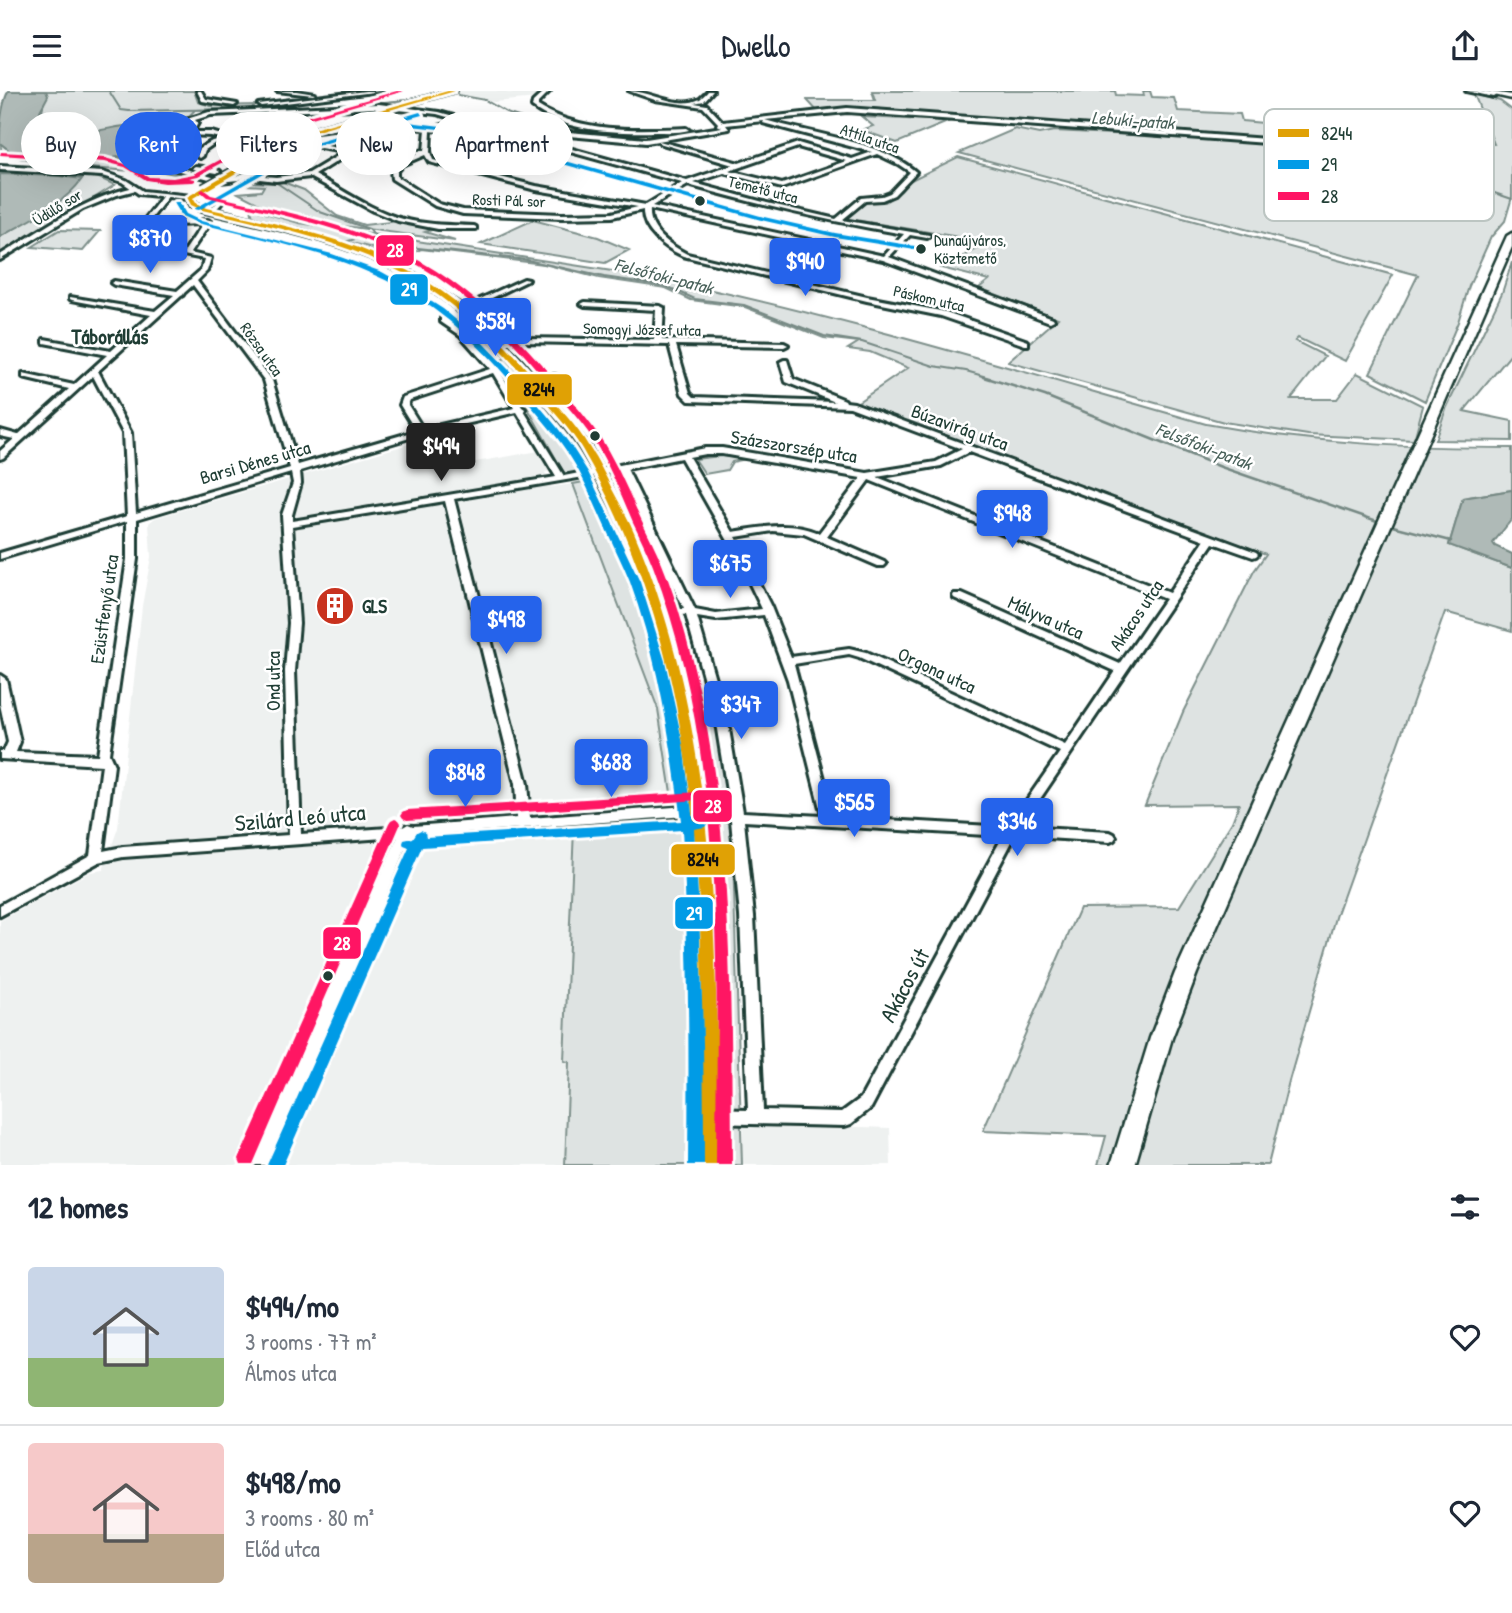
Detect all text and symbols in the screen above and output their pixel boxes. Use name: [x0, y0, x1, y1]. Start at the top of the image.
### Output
text: Dwello: [721, 24, 791, 67]
icon: menu: [28, 27, 66, 65]
icon: share: [1446, 27, 1484, 65]
water label: Lebuki-patak: [1091, 105, 1177, 135]
legend: [1264, 109, 1494, 221]
chip: Buy: [21, 112, 101, 175]
chip: Rent: [115, 112, 202, 175]
chip: Filters: [216, 112, 322, 175]
chip: New: [336, 112, 417, 175]
chip: Apartment: [431, 112, 573, 175]
street label: Attila utca: [838, 118, 902, 158]
text: 8244: [1321, 120, 1352, 146]
text: 29: [1321, 151, 1337, 177]
street label: Temető utca: [726, 170, 800, 208]
street label: Üdülő sor: [28, 183, 86, 231]
text: 28: [1321, 183, 1338, 209]
street label: Rosti Pál sor: [472, 188, 546, 212]
unlabelled marker: [693, 194, 707, 208]
pin: $870: [109, 215, 191, 275]
text: $870: [128, 222, 172, 253]
place label: Dunaújváros, Köztemető: [934, 229, 1006, 269]
line badge: 28: [375, 234, 415, 267]
text: 28: [386, 237, 404, 263]
pin: $940: [764, 239, 846, 298]
marker: Dunaújváros, Köztemető: [914, 242, 928, 256]
text: $940: [785, 245, 825, 276]
water label: Felsőfoki-patak: [612, 252, 717, 301]
line badge: 29: [389, 273, 429, 306]
text: 29: [401, 276, 417, 302]
street label: Páskom utca: [891, 279, 967, 317]
pin: $584: [454, 299, 536, 358]
text: $584: [475, 305, 515, 336]
street label: Somogyi József utca: [583, 317, 701, 341]
street label: Rózsa utca: [235, 318, 289, 380]
district label: Táborállás: [71, 322, 148, 351]
line badge: 8244: [506, 373, 573, 406]
text: 8244: [523, 376, 555, 402]
street label: Búzavirág utca: [908, 397, 1013, 457]
water label: Felsőfoki-patak: [1152, 416, 1257, 476]
pin: $494: [400, 423, 482, 483]
street label: Százszorszép utca: [729, 423, 859, 469]
unlabelled marker: [588, 429, 602, 443]
text: $494: [422, 430, 460, 461]
street label: Barsi Dénes utca: [197, 434, 314, 490]
pin: $948: [971, 491, 1053, 550]
text: $948: [993, 497, 1031, 528]
pin: $675: [689, 540, 771, 600]
text: $675: [709, 547, 751, 578]
street label: Ezüstfenyő utca: [83, 552, 125, 665]
street label: Akácos utca: [1103, 574, 1170, 656]
building icon: GLS: [314, 585, 356, 627]
street label: Mályva utca: [1004, 589, 1088, 645]
place label: GLS: [362, 593, 387, 619]
pin: $498: [465, 596, 547, 656]
text: $498: [487, 603, 525, 634]
street label: Orgona utca: [894, 641, 981, 700]
street label: Ond utca: [260, 651, 286, 711]
pin: $347: [700, 681, 782, 741]
text: $347: [720, 688, 762, 719]
pin: $688: [570, 739, 652, 799]
text: $688: [591, 746, 631, 777]
pin: $848: [424, 749, 506, 809]
text: $848: [445, 756, 485, 787]
pin: $565: [813, 779, 895, 839]
text: $565: [834, 786, 874, 817]
line badge: 28: [692, 789, 733, 823]
text: 28: [704, 793, 722, 819]
street label: Szilárd Leó utca: [233, 796, 367, 838]
pin: $346: [976, 799, 1058, 858]
text: $346: [997, 805, 1037, 836]
line badge: 8244: [670, 843, 736, 876]
text: 8244: [687, 846, 719, 872]
line badge: 29: [674, 896, 714, 930]
text: 29: [686, 900, 702, 926]
line badge: 28: [322, 926, 362, 960]
text: 28: [333, 930, 351, 956]
street label: Akácos út: [872, 942, 937, 1027]
unlabelled marker: [321, 969, 335, 983]
text: 12 homes: [28, 1187, 128, 1227]
icon: filters: [1446, 1188, 1484, 1226]
text: $494/mo: [245, 1286, 339, 1326]
icon: home: [84, 1295, 168, 1379]
icon: heart: [1446, 1318, 1484, 1356]
text: 3 rooms · 77 m²: [245, 1326, 377, 1357]
text: Álmos utca: [245, 1357, 336, 1388]
text: $498/mo: [245, 1462, 341, 1502]
icon: home: [84, 1471, 168, 1555]
icon: heart: [1446, 1494, 1484, 1532]
text: 3 rooms · 80 m²: [245, 1502, 374, 1533]
text: Előd utca: [245, 1533, 320, 1564]

